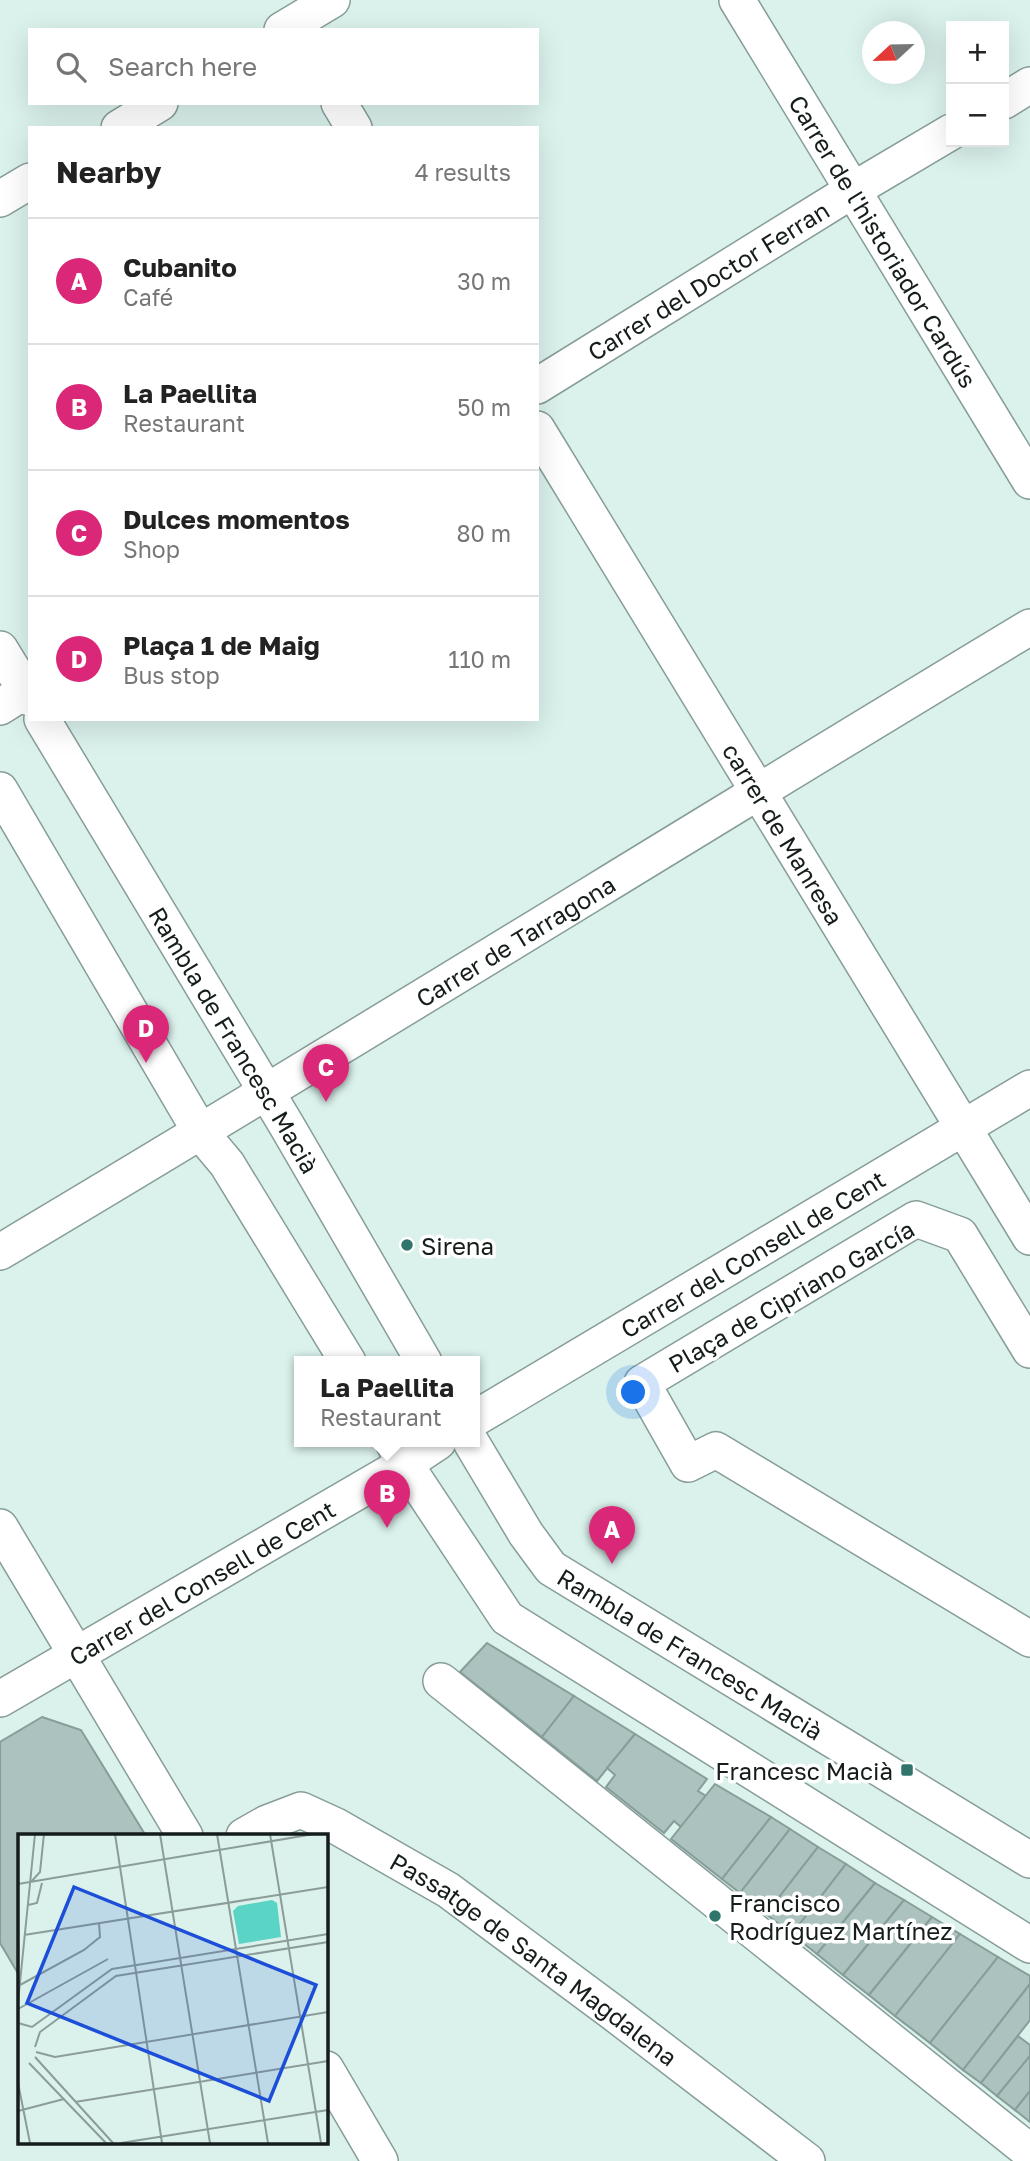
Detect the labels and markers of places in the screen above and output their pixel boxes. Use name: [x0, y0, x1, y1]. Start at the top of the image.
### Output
pin: D: [123, 1005, 169, 1063]
pin: C: [303, 1044, 349, 1102]
place label: Sirena: [421, 1231, 494, 1260]
marker: Sirena: [399, 1237, 415, 1253]
pin: B: [364, 1470, 410, 1528]
pin: A: [589, 1506, 635, 1564]
place label: Francesc Macià: [715, 1756, 893, 1785]
marker: Francesc Macià: [899, 1762, 915, 1778]
place label: Francisco Rodríguez Martínez: [729, 1888, 952, 1945]
marker: Francisco Rodríguez Martínez: [707, 1908, 723, 1924]

